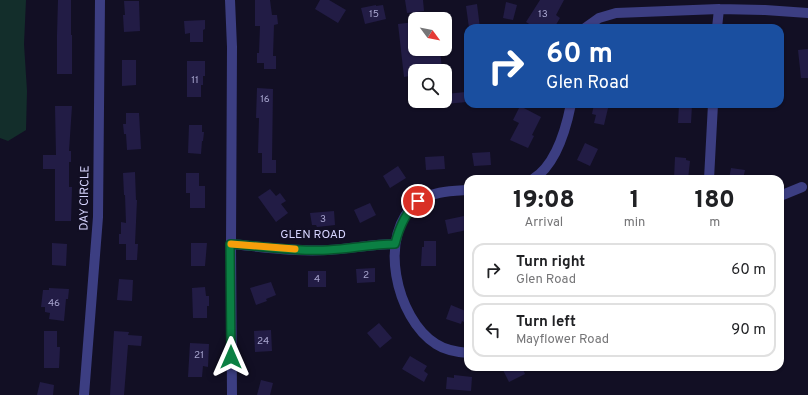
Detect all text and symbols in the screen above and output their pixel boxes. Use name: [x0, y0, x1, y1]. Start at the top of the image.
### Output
house number: 15: [369, 8, 379, 21]
house number: 13: [538, 8, 548, 21]
north arrow: [408, 12, 452, 56]
map controls: [408, 12, 452, 108]
text: 60 m: [546, 37, 613, 73]
icon: right: [480, 40, 532, 92]
button: search: [408, 64, 452, 108]
text: Glen Road: [546, 72, 629, 95]
house number: 11: [191, 74, 199, 87]
house number: 16: [260, 93, 270, 106]
street label: DAY CIRCLE: [76, 165, 94, 231]
pin: [401, 184, 435, 218]
text: 19:08: [513, 186, 575, 216]
text: 1: [630, 186, 640, 216]
text: 180: [694, 186, 735, 216]
icon: arrive: [407, 190, 429, 212]
house number: 3: [320, 213, 326, 226]
text: Arrival: [525, 215, 563, 231]
text: min: [624, 215, 645, 231]
text: m: [709, 215, 720, 231]
street label: GLEN ROAD: [280, 227, 346, 243]
text: Turn right: [516, 253, 585, 272]
icon: right: [482, 259, 504, 281]
text: 60 m: [731, 261, 766, 280]
house number: 2: [363, 269, 369, 282]
text: Glen Road: [516, 272, 576, 288]
house number: 4: [314, 273, 320, 286]
house number: 46: [48, 297, 60, 310]
text: Turn left: [516, 313, 576, 332]
icon: left: [482, 319, 504, 341]
text: 90 m: [731, 321, 766, 340]
text: Mayflower Road: [516, 332, 609, 348]
house number: 24: [257, 335, 269, 348]
position arrow: [210, 336, 252, 378]
house number: 21: [194, 349, 204, 362]

